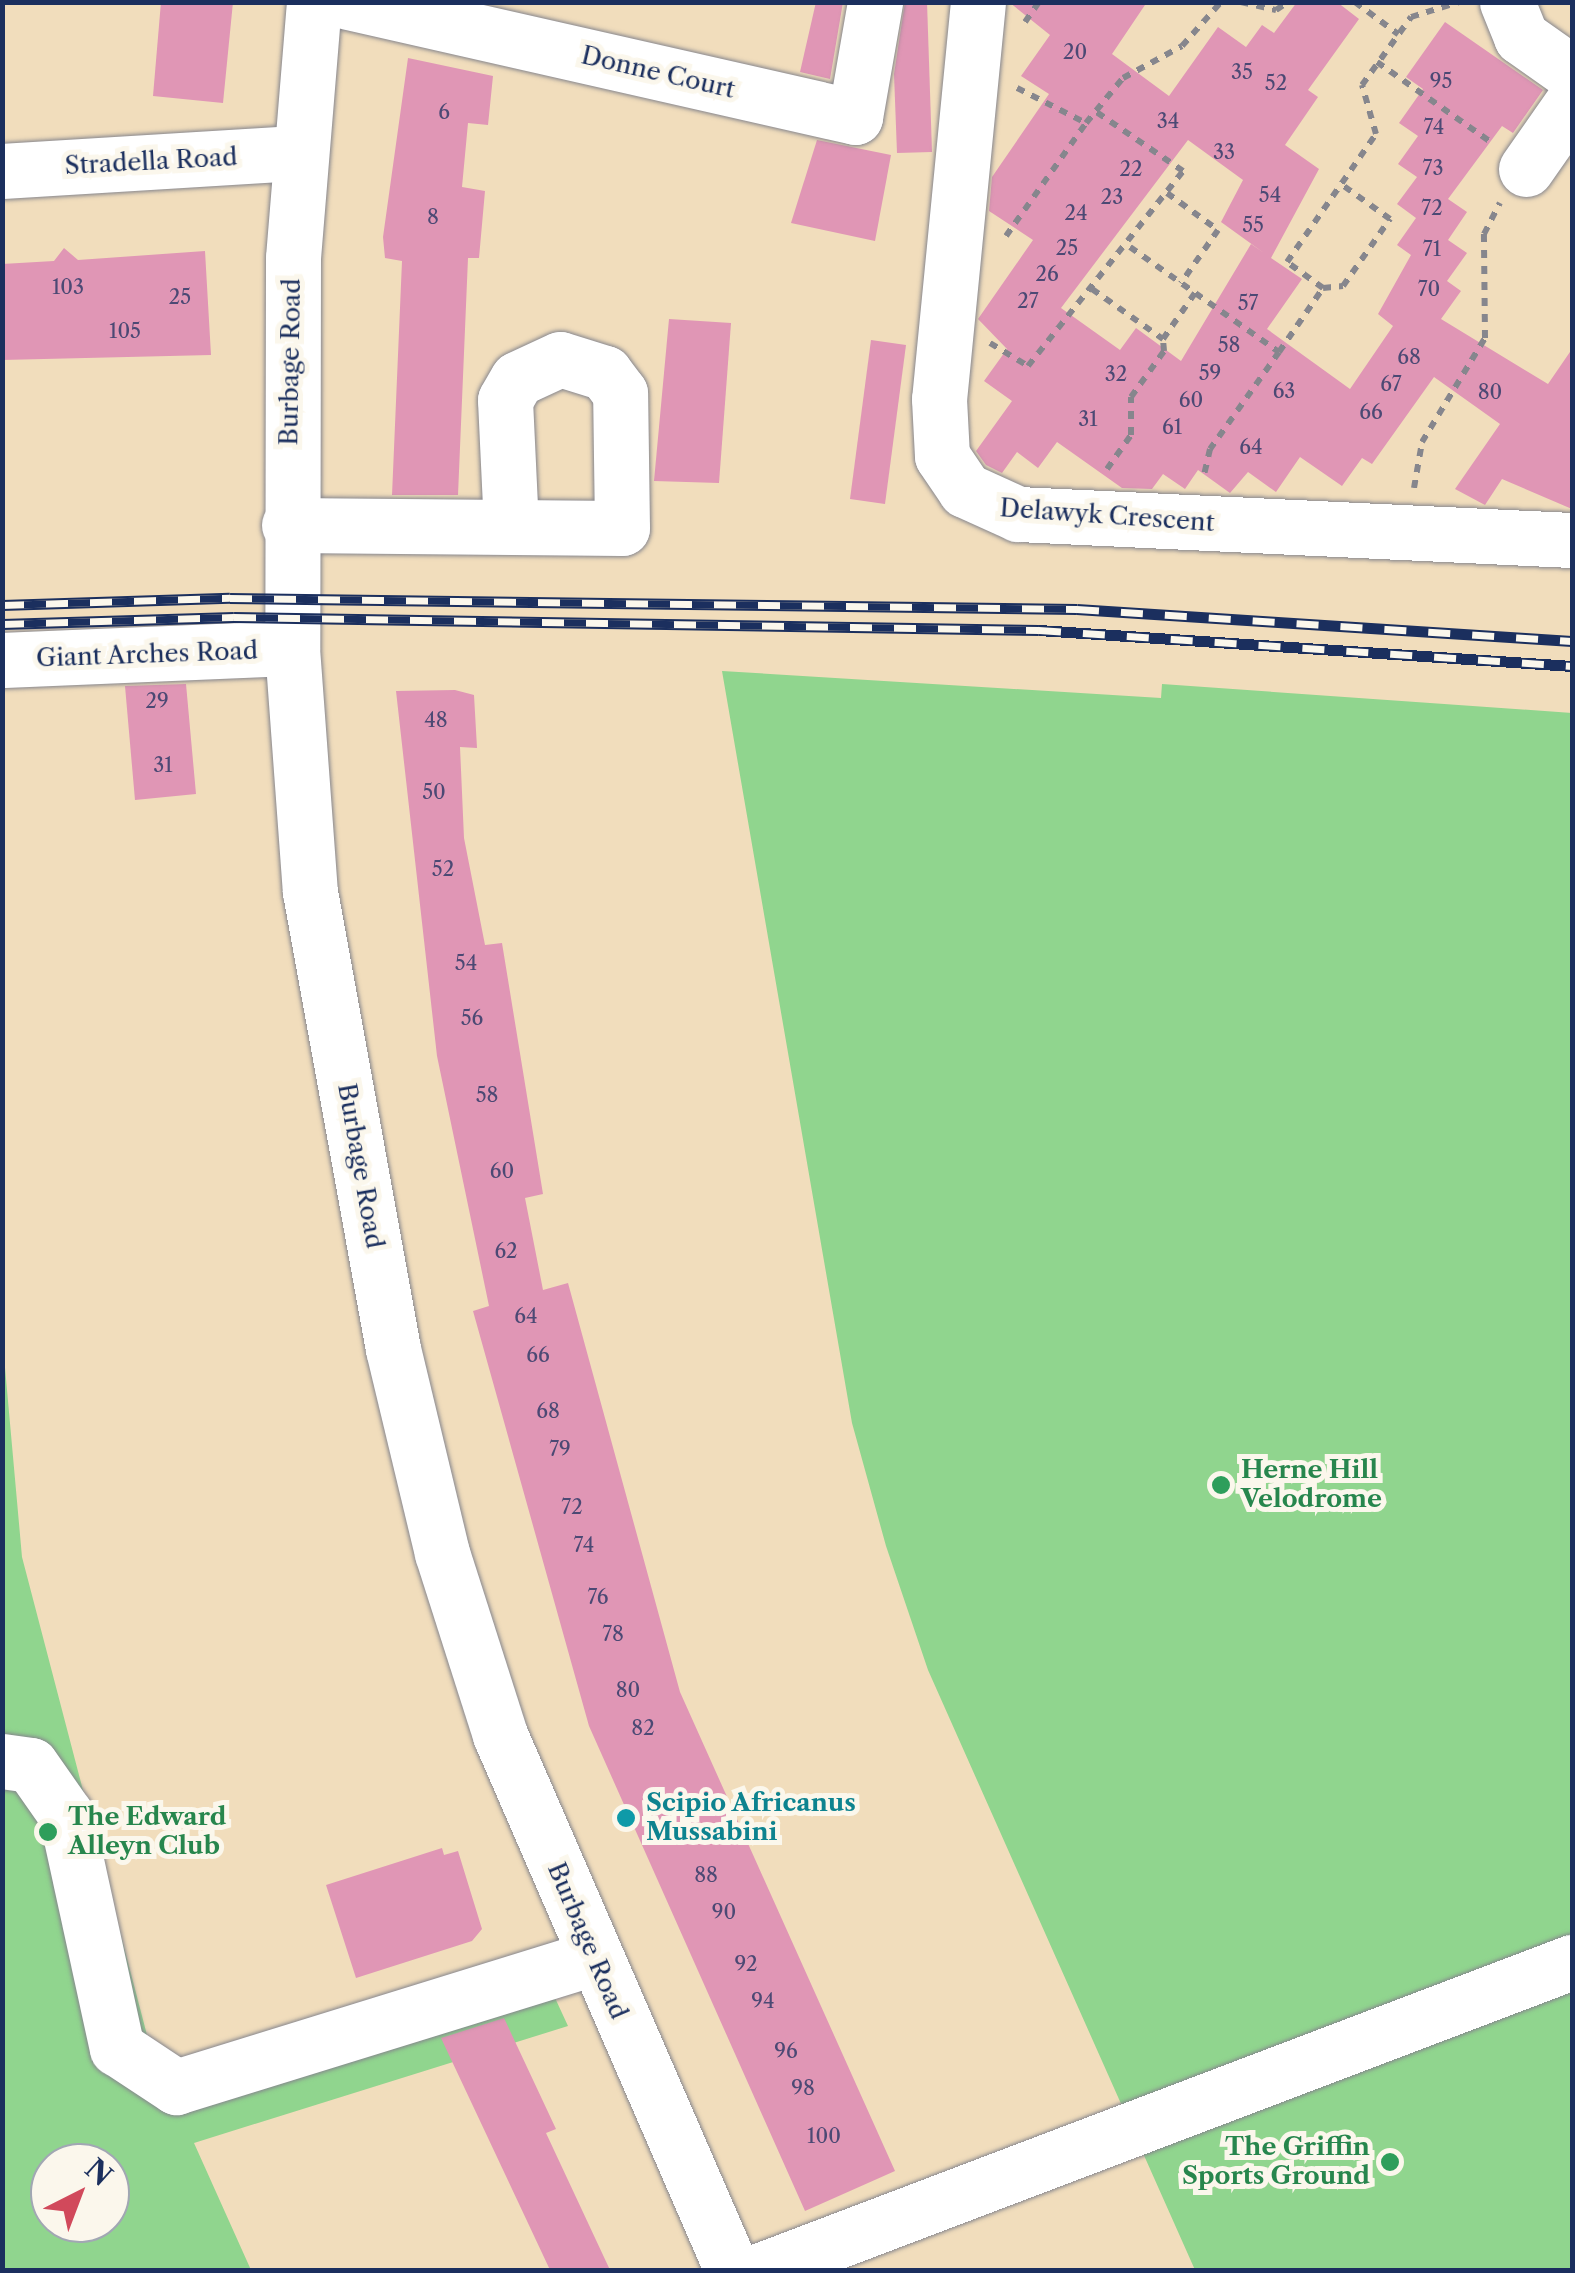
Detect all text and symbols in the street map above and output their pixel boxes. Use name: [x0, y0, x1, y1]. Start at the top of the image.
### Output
house number: 20: [1063, 40, 1087, 64]
street label: Donne Court: [578, 41, 738, 105]
house number: 35: [1231, 60, 1253, 84]
house number: 95: [1430, 69, 1452, 93]
house number: 52: [1265, 71, 1287, 95]
house number: 6: [438, 100, 450, 124]
house number: 34: [1157, 109, 1179, 133]
house number: 74: [1424, 115, 1444, 139]
house number: 33: [1213, 140, 1235, 164]
street label: Stradella Road: [64, 142, 238, 182]
house number: 73: [1423, 156, 1443, 180]
house number: 22: [1120, 157, 1142, 181]
house number: 54: [1259, 183, 1281, 207]
house number: 23: [1101, 185, 1123, 209]
house number: 72: [1421, 196, 1443, 220]
house number: 24: [1064, 201, 1088, 225]
house number: 8: [427, 205, 439, 229]
house number: 55: [1242, 213, 1264, 237]
house number: 25: [1056, 236, 1078, 260]
house number: 71: [1423, 237, 1441, 261]
house number: 26: [1035, 262, 1059, 286]
house number: 103: [52, 275, 84, 299]
house number: 70: [1418, 277, 1440, 301]
street label: Burbage Road: [275, 278, 307, 446]
house number: 25: [169, 285, 191, 309]
house number: 27: [1017, 289, 1039, 313]
house number: 57: [1238, 291, 1258, 315]
house number: 105: [109, 319, 141, 343]
house number: 58: [1218, 333, 1240, 357]
house number: 68: [1397, 345, 1421, 369]
house number: 59: [1199, 361, 1221, 385]
house number: 32: [1105, 362, 1127, 386]
house number: 67: [1380, 372, 1402, 396]
house number: 63: [1273, 379, 1295, 403]
house number: 80: [1478, 380, 1502, 404]
house number: 60: [1179, 388, 1203, 412]
house number: 66: [1359, 400, 1383, 424]
house number: 31: [1078, 407, 1098, 431]
house number: 61: [1162, 415, 1182, 439]
house number: 64: [1239, 435, 1263, 459]
street label: Delawyk Crescent: [998, 494, 1216, 538]
street label: Giant Arches Road: [35, 636, 259, 674]
house number: 29: [145, 689, 169, 713]
house number: 48: [424, 708, 448, 732]
house number: 31: [153, 753, 173, 777]
house number: 50: [422, 780, 446, 804]
house number: 52: [432, 857, 454, 881]
house number: 54: [455, 951, 477, 975]
house number: 56: [461, 1006, 483, 1030]
street label: Burbage Road: [331, 1081, 389, 1251]
house number: 58: [476, 1083, 498, 1107]
house number: 60: [490, 1159, 514, 1183]
house number: 62: [494, 1239, 518, 1263]
house number: 64: [514, 1304, 538, 1328]
house number: 66: [526, 1343, 550, 1367]
house number: 68: [536, 1399, 560, 1423]
house number: 79: [549, 1437, 571, 1461]
place label: Herne Hill Velodrome: [1241, 1456, 1382, 1515]
marker: Herne Hill Velodrome: [1210, 1474, 1232, 1496]
house number: 72: [561, 1495, 583, 1519]
house number: 74: [574, 1533, 594, 1557]
house number: 76: [587, 1585, 609, 1609]
house number: 78: [602, 1622, 624, 1646]
house number: 80: [616, 1678, 640, 1702]
house number: 82: [631, 1716, 655, 1740]
place label: Scipio Africanus Mussabini: [646, 1789, 857, 1848]
place label: The Edward Alleyn Club: [68, 1803, 226, 1862]
marker: Scipio Africanus Mussabini: [615, 1807, 637, 1829]
marker: The Edward Alleyn Club: [37, 1821, 59, 1843]
street label: Burbage Road: [541, 1858, 633, 2024]
house number: 88: [694, 1863, 718, 1887]
house number: 90: [712, 1900, 736, 1924]
house number: 92: [734, 1952, 758, 1976]
house number: 94: [751, 1989, 775, 2013]
house number: 96: [774, 2039, 798, 2063]
house number: 98: [791, 2076, 815, 2100]
house number: 100: [807, 2124, 841, 2148]
place label: The Griffin Sports Ground: [1182, 2133, 1370, 2192]
north arrow: [30, 2143, 130, 2243]
text: N: [78, 2151, 119, 2193]
marker: The Griffin Sports Ground: [1379, 2151, 1401, 2173]

